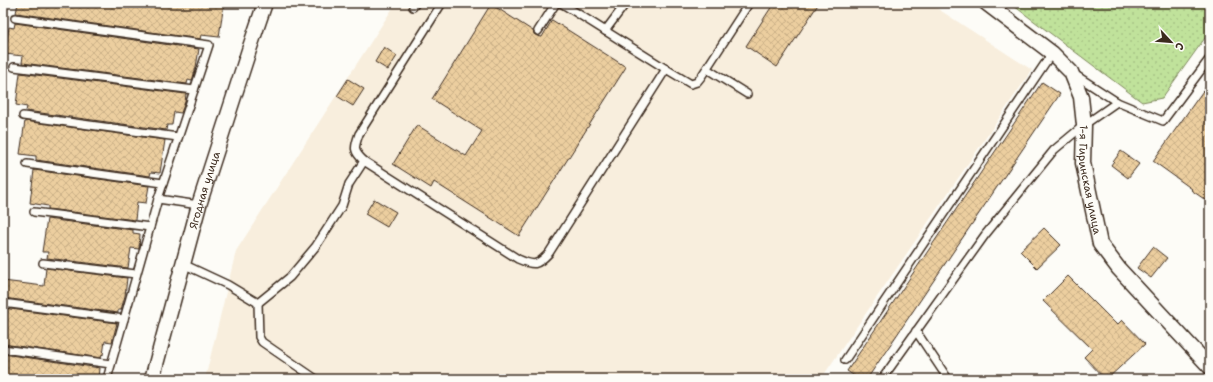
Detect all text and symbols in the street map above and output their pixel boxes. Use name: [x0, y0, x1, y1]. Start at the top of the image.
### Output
north arrow: [1151, 22, 1191, 62]
text: С: [1171, 40, 1188, 53]
street label: 1-я Гиринская улица: [1075, 125, 1105, 236]
street label: Ягодная улица: [185, 149, 223, 231]

